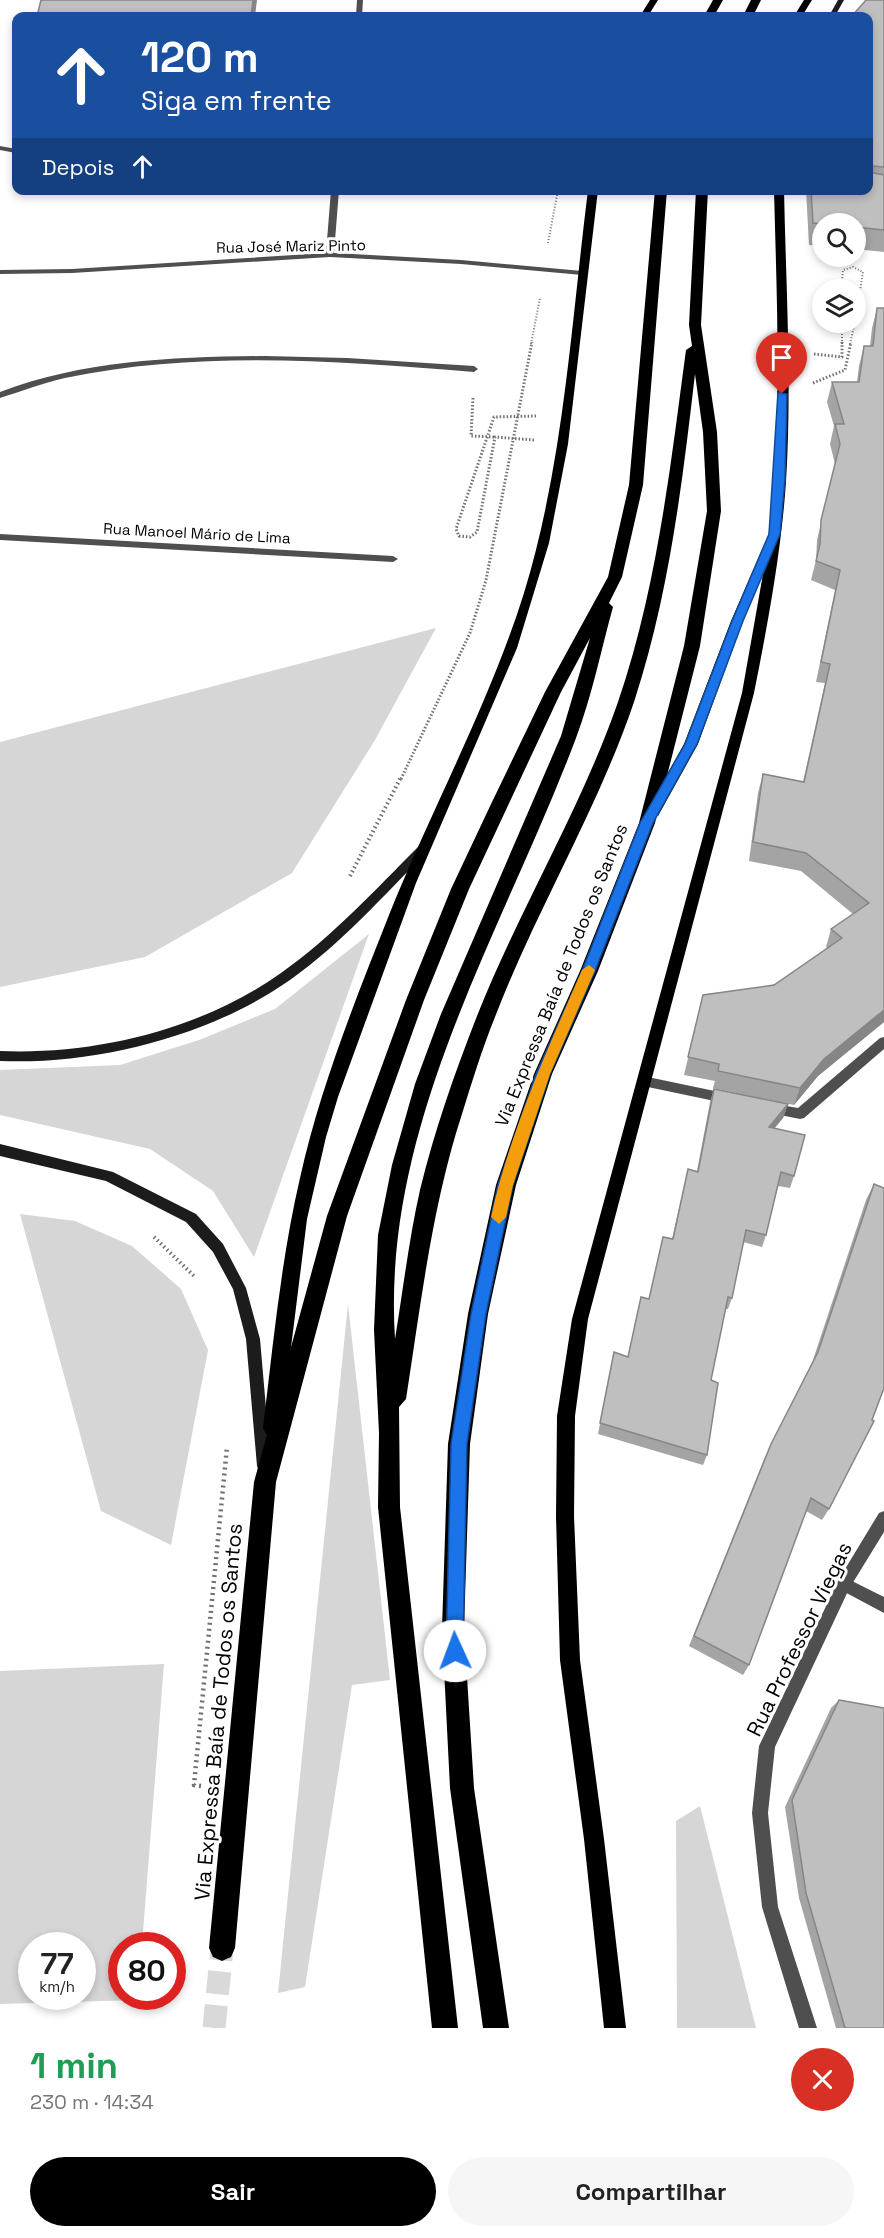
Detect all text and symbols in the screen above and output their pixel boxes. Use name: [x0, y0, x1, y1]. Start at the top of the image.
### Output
text: 120 m: [141, 31, 259, 84]
icon: ahead: [42, 36, 120, 114]
text: Siga em frente: [141, 83, 332, 118]
icon: ahead: [126, 150, 159, 183]
text: Depois: [42, 153, 114, 181]
map controls: [812, 213, 866, 333]
button: search: [812, 213, 866, 267]
street label: Rua José Mariz Pinto: [216, 235, 366, 257]
button: layers: [812, 279, 866, 333]
pin: [756, 332, 807, 394]
icon: arrive: [765, 341, 798, 374]
street label: Rua Manoel Mário de Lima: [103, 519, 291, 547]
street label: Via Expressa Baía de Todos os Santos: [490, 820, 632, 1130]
street label: Via Expressa Baía de Todos os Santos: [188, 1522, 248, 1902]
street label: Rua Professor Viegas: [740, 1537, 858, 1741]
position arrow: [423, 1619, 487, 1683]
speed limit sign: 80: [108, 1932, 186, 2010]
text: 77: [40, 1944, 74, 1983]
text: km/h: [39, 1977, 75, 1996]
text: 1 min: [30, 2043, 118, 2089]
button: close: [791, 2048, 854, 2111]
text: 230 m · 14:34: [30, 2089, 154, 2115]
button: Sair: [30, 2157, 436, 2226]
button: Compartilhar: [448, 2157, 854, 2226]

